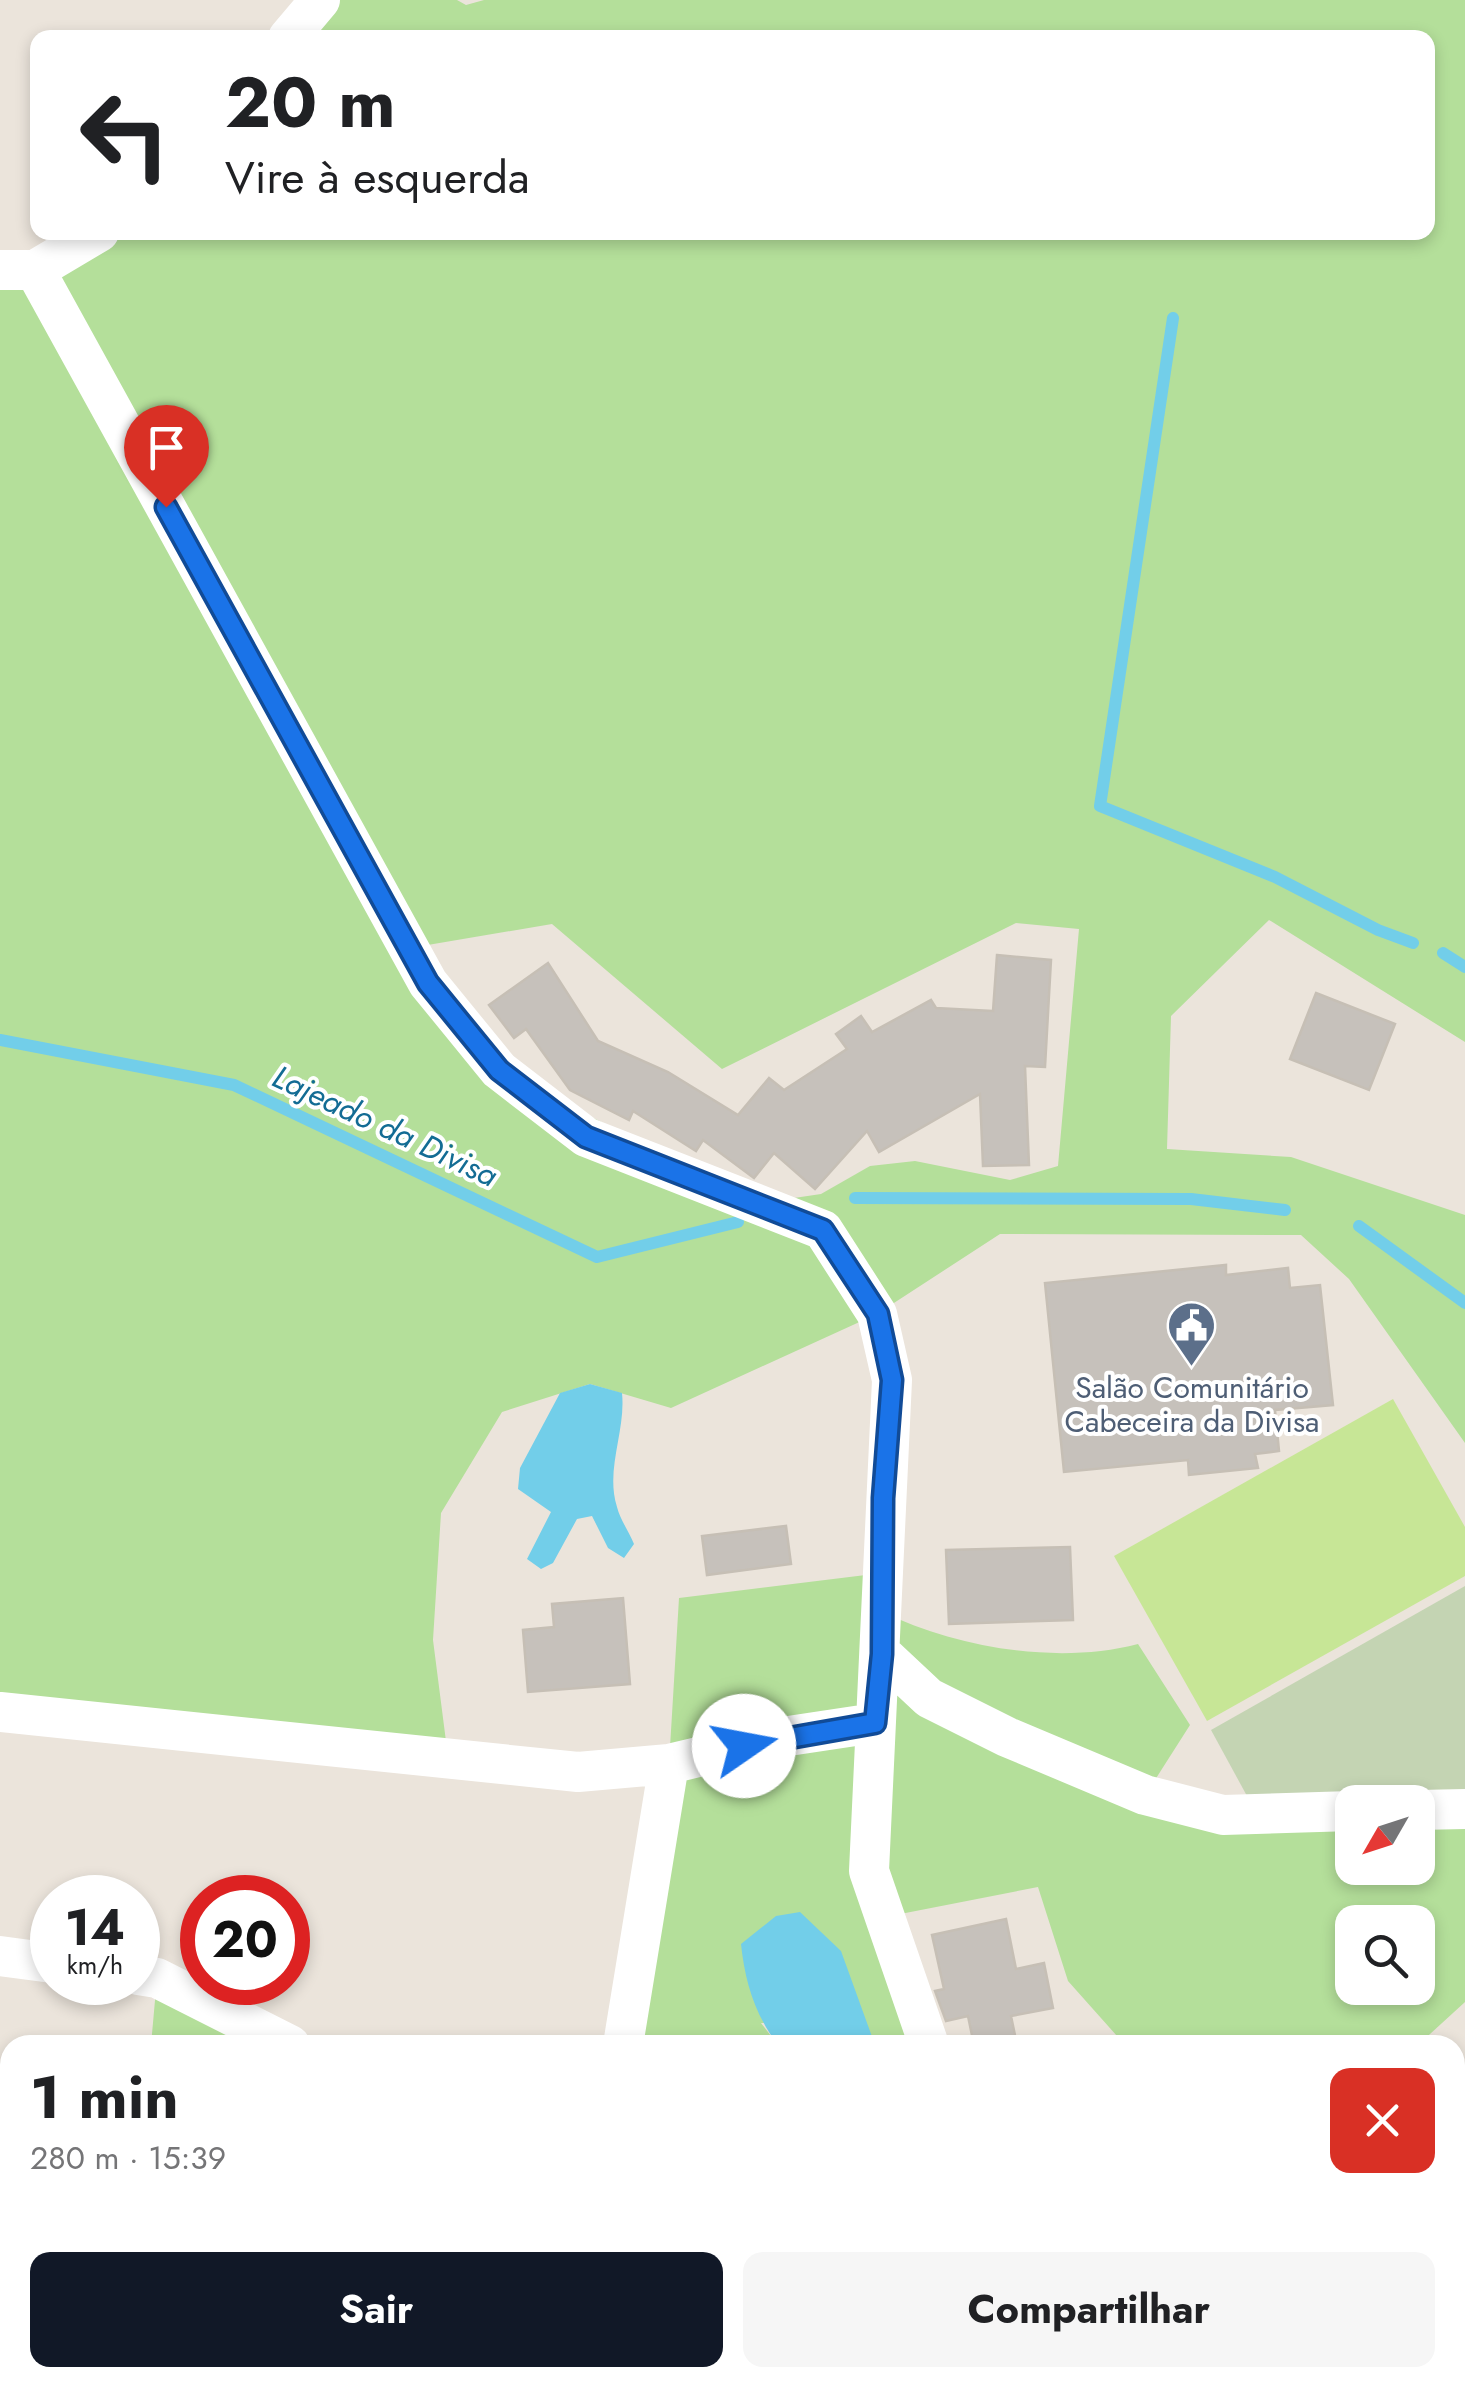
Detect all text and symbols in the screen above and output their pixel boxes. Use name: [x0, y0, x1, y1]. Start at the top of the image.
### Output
text: 20 m: [225, 52, 396, 153]
icon: left: [60, 70, 190, 200]
text: Vire à esquerda: [225, 145, 530, 210]
pin: [124, 405, 209, 508]
icon: arrive: [139, 420, 194, 475]
water label: Lajeado da Divisa: [265, 1054, 505, 1198]
public building icon: Salão Comunitário Cabeceira da Divisa: [1166, 1300, 1218, 1368]
place label: Salão Comunitário Cabeceira da Divisa: [1064, 1366, 1320, 1443]
position arrow: [692, 1694, 796, 1798]
north arrow: [1335, 1785, 1435, 1885]
map controls: [1335, 1785, 1435, 2005]
speed limit sign: 20: [180, 1875, 310, 2005]
text: 14: [65, 1891, 125, 1964]
button: search: [1335, 1905, 1435, 2005]
text: km/h: [67, 1947, 123, 1983]
text: 1 min: [30, 2054, 179, 2141]
button: close: [1330, 2068, 1435, 2173]
text: 280 m · 15:39: [30, 2135, 226, 2181]
button: Sair: [30, 2252, 723, 2367]
button: Compartilhar: [743, 2252, 1435, 2367]

